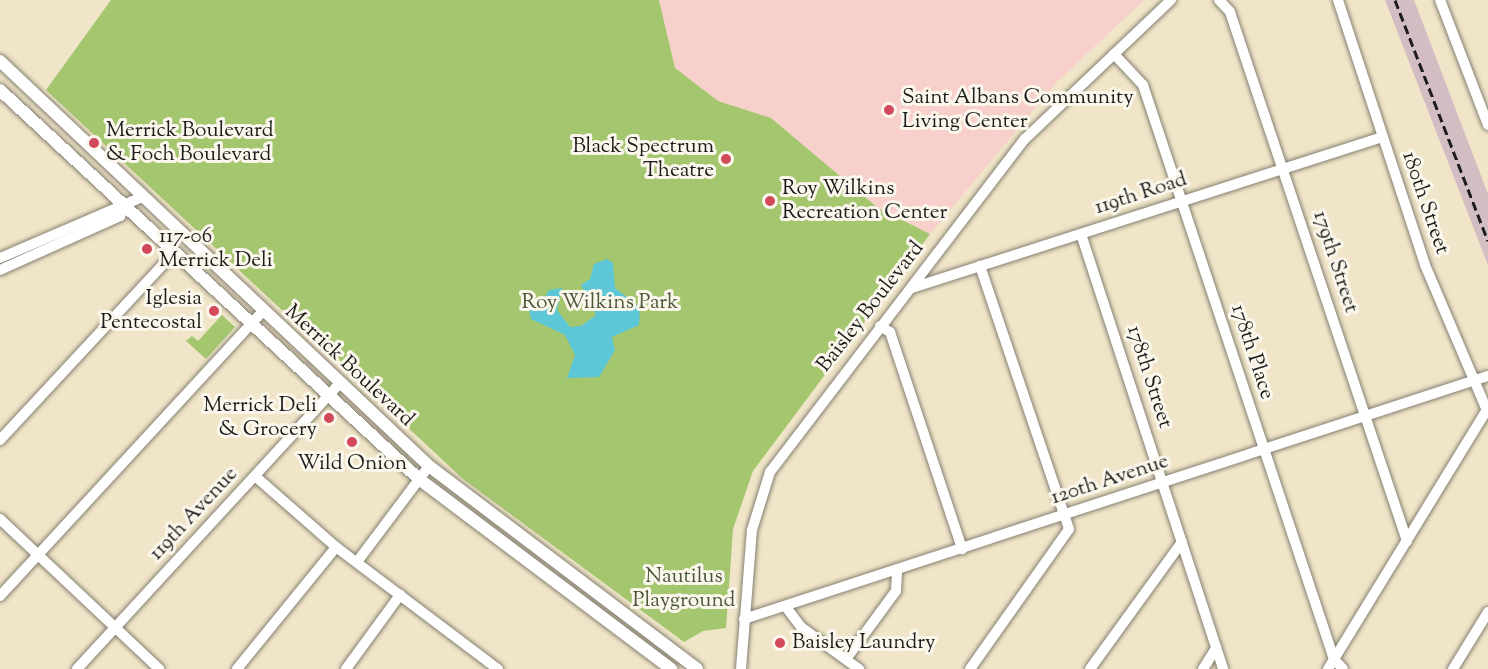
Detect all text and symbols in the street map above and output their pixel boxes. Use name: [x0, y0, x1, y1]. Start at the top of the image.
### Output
place label: Saint Albans Community Living Center: [902, 85, 1134, 135]
marker: Saint Albans Community Living Center: [880, 101, 898, 119]
place label: Merrick Boulevard & Foch Boulevard: [106, 118, 274, 168]
place label: Black Spectrum Theatre: [572, 134, 714, 184]
marker: Merrick Boulevard & Foch Boulevard: [87, 136, 101, 150]
street label: 180th Street: [1396, 148, 1454, 258]
marker: Black Spectrum Theatre: [719, 152, 733, 166]
street label: 119th Road: [1092, 167, 1190, 221]
place label: Roy Wilkins Recreation Center: [782, 176, 947, 226]
marker: Roy Wilkins Recreation Center: [763, 194, 777, 208]
street label: 179th Street: [1307, 208, 1363, 316]
place label: 117-06 Merrick Deli: [159, 224, 273, 274]
street label: Baisley Boulevard: [812, 237, 930, 377]
marker: 117-06 Merrick Deli: [140, 242, 154, 256]
place label: Iglesia Pentecostal: [100, 286, 202, 336]
park label: Roy Wilkins Park: [521, 290, 679, 316]
street label: Merrick Boulevard: [279, 300, 419, 432]
street label: 178th Place: [1225, 301, 1279, 403]
marker: Iglesia Pentecostal: [207, 304, 221, 318]
street label: 178th Street: [1121, 323, 1177, 431]
place label: Merrick Deli & Grocery: [203, 393, 317, 443]
marker: Merrick Deli & Grocery: [322, 411, 336, 425]
marker: Wild Onion: [345, 435, 359, 449]
street label: 120th Avenue: [1048, 449, 1172, 511]
place label: Wild Onion: [297, 451, 407, 477]
street label: 119th Avenue: [144, 462, 244, 566]
park label: Nautilus Playground: [633, 564, 735, 614]
place label: Baisley Laundry: [792, 630, 936, 656]
marker: Baisley Laundry: [773, 636, 787, 650]

